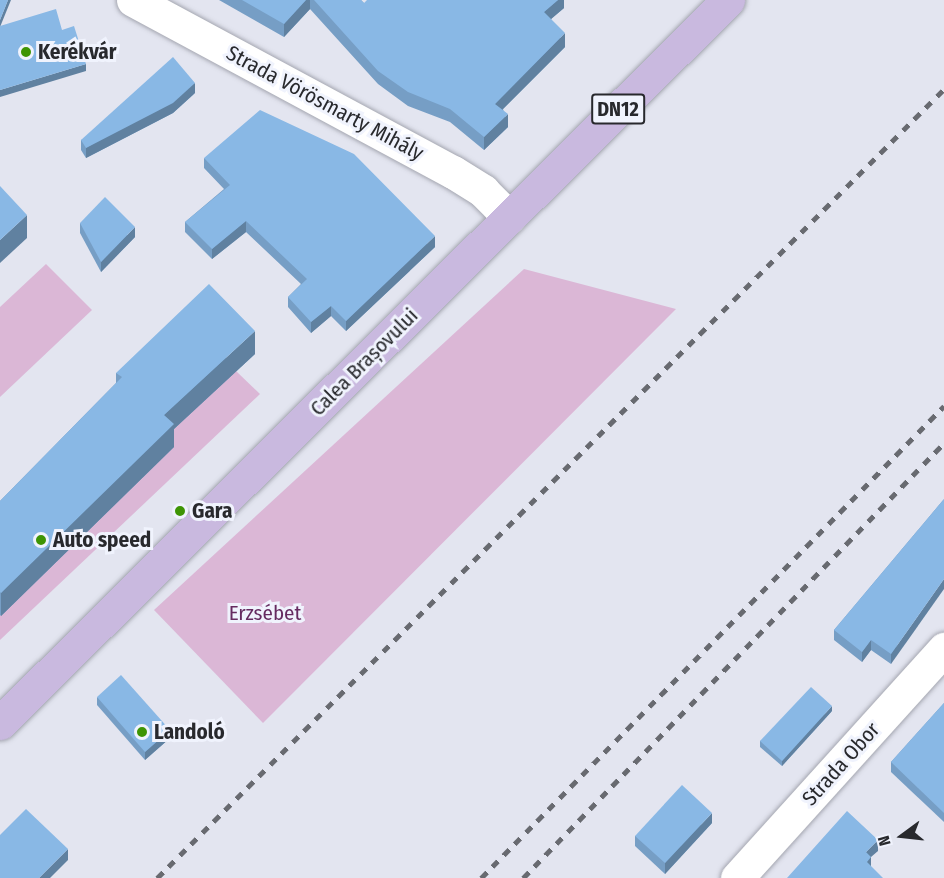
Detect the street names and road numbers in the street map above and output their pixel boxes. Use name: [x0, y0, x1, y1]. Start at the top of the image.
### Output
street label: Strada Vörösmarty Mihály: [222, 40, 428, 166]
road number: DN12: [591, 92, 645, 126]
street label: Calea Brașovului: [305, 303, 423, 421]
street label: Strada Obor: [797, 717, 885, 811]

